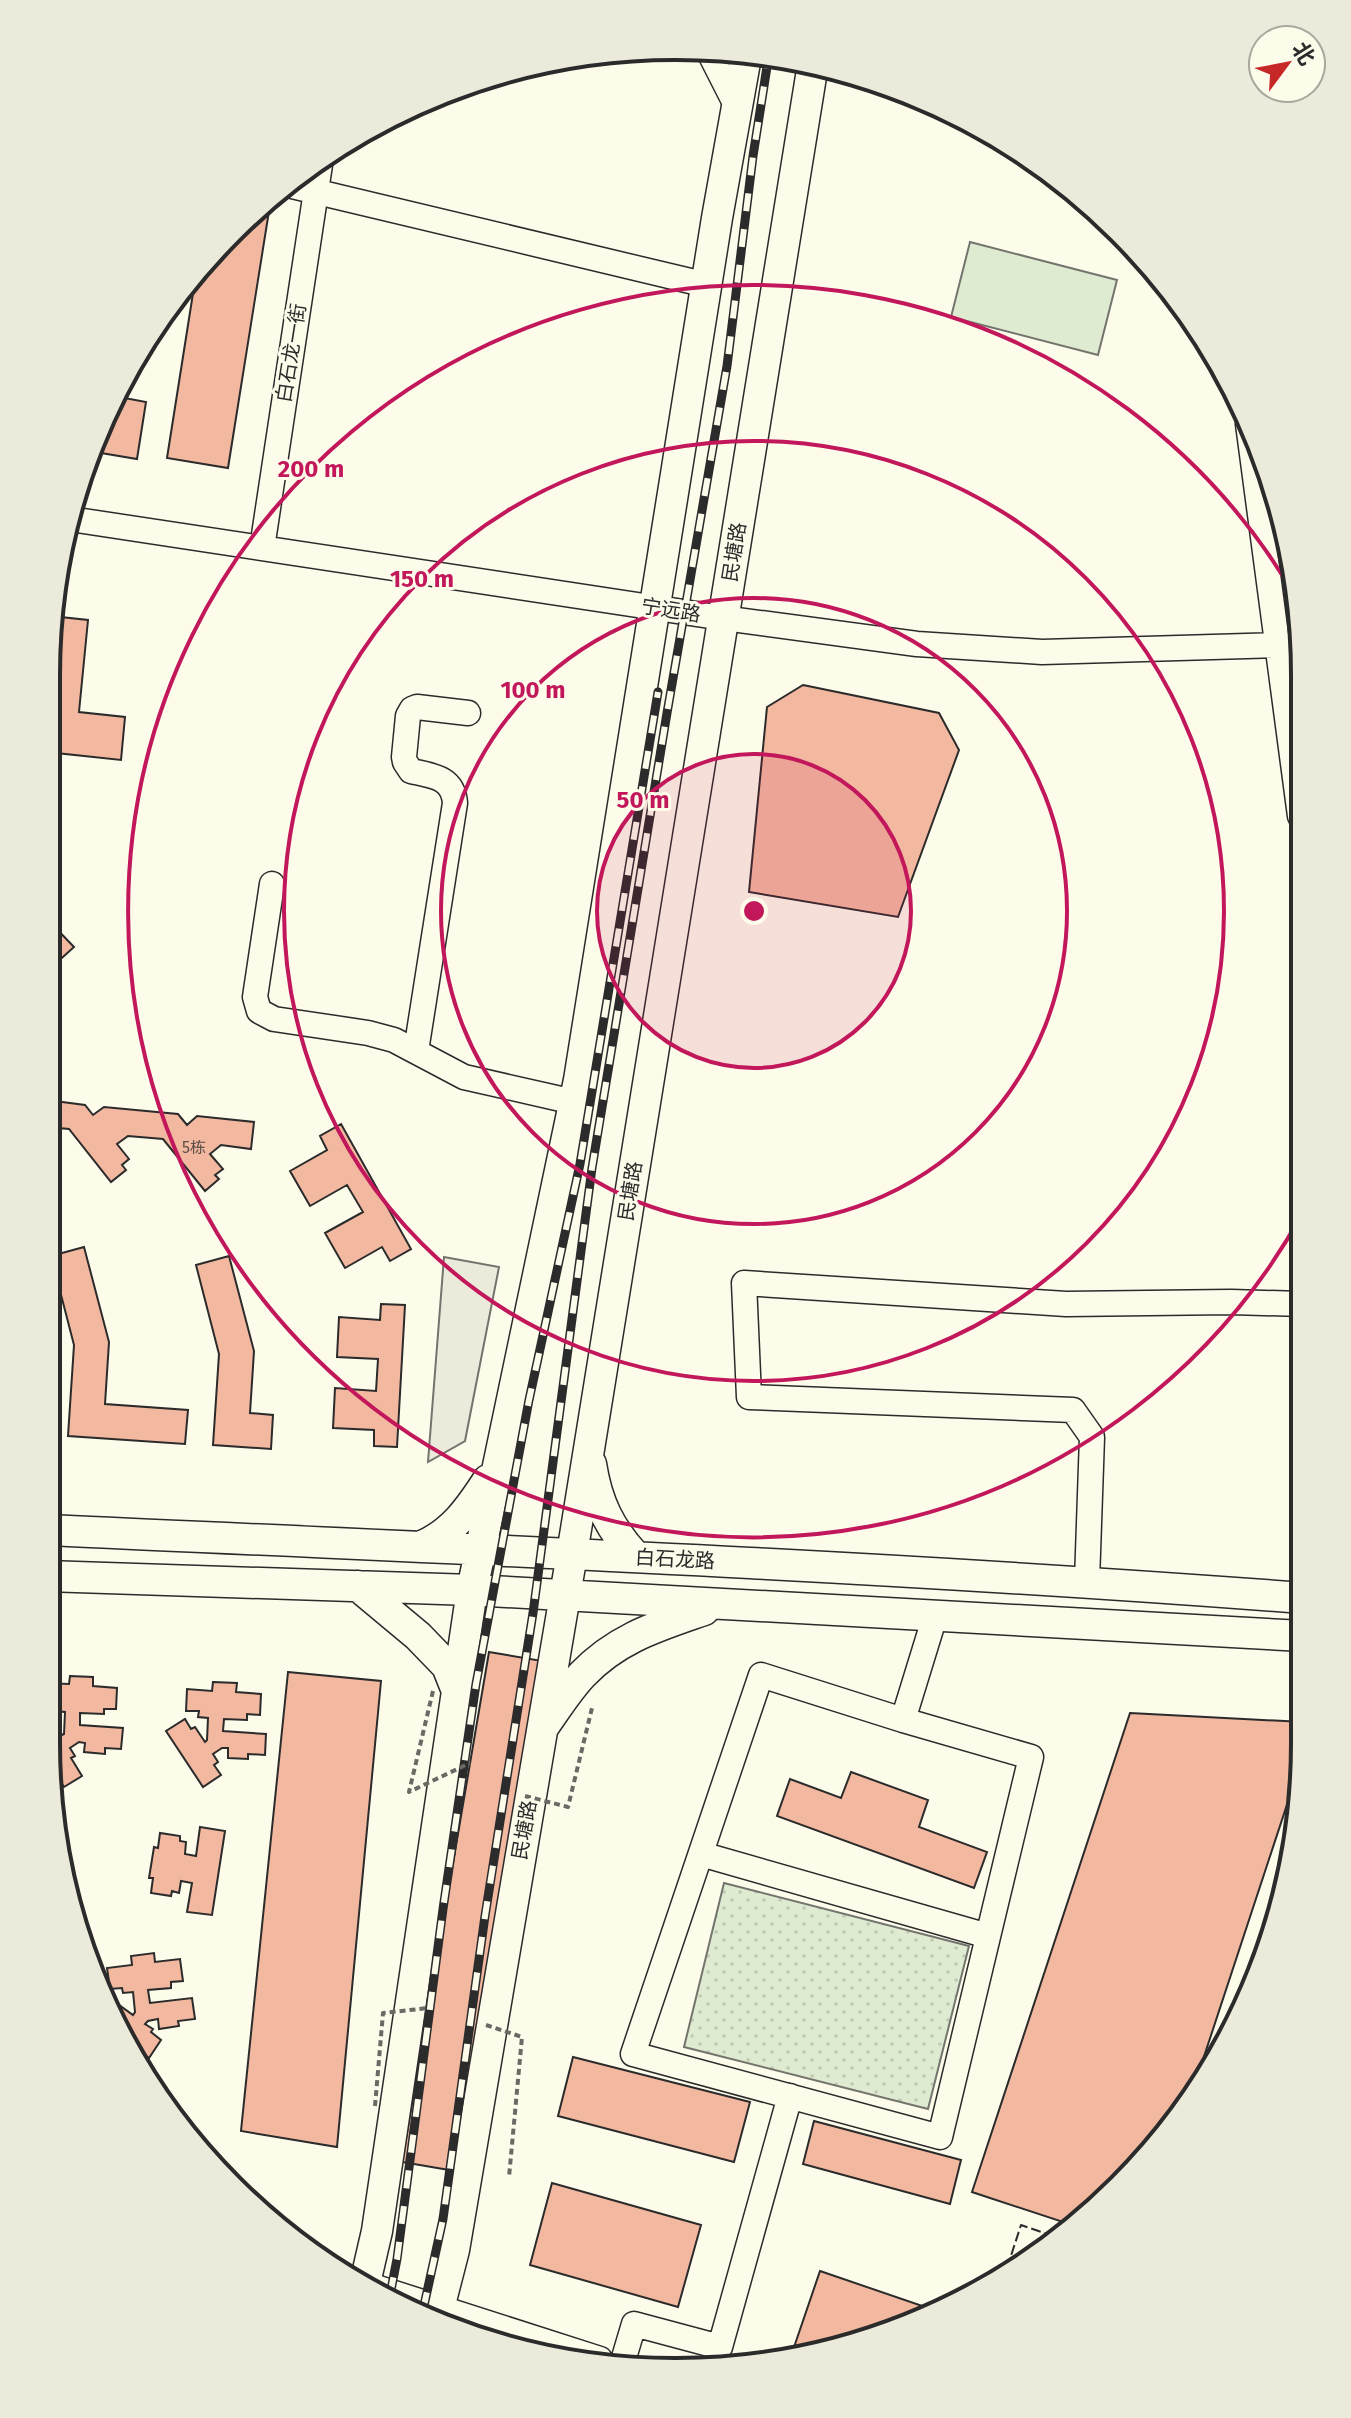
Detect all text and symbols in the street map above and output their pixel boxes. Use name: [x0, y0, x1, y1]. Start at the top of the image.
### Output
north arrow: [1247, 24, 1327, 104]
text: 北: [1286, 37, 1321, 70]
street label: 白石龙一街: [271, 302, 311, 404]
text: 200 m: [278, 455, 344, 483]
street label: 民塘路: [717, 520, 751, 584]
text: 150 m: [390, 565, 454, 593]
street label: 宁远路: [639, 593, 703, 627]
text: 100 m: [500, 676, 566, 704]
text: 50 m: [617, 786, 669, 814]
centre of rings: [740, 897, 768, 925]
house number: 5栋: [182, 1138, 206, 1157]
street label: 民塘路: [613, 1159, 647, 1223]
street label: 白石龙路: [634, 1545, 716, 1573]
street label: 民塘路: [507, 1798, 541, 1862]

